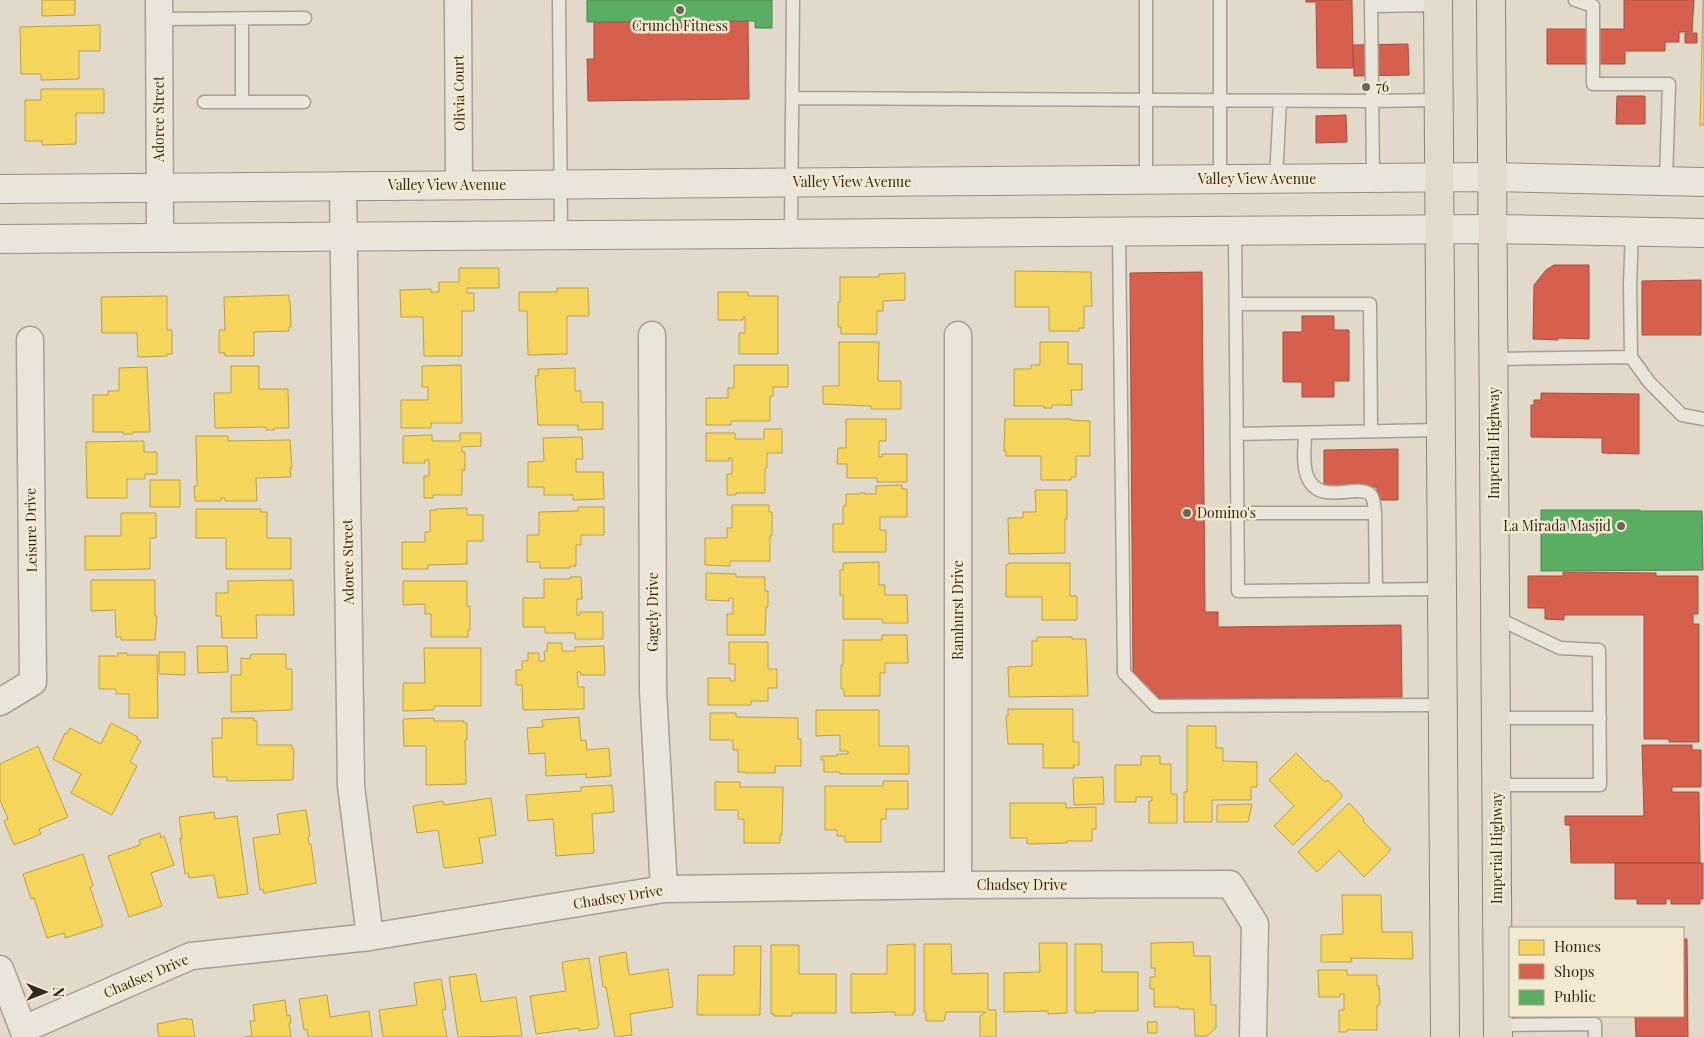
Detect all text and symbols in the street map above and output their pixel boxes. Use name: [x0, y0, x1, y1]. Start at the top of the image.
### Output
marker: Crunch Fitness: [674, 4, 686, 16]
place label: Crunch Fitness: [632, 16, 728, 35]
street label: Olivia Court: [448, 54, 469, 131]
street label: Adoree Street: [149, 75, 168, 163]
place label: 76: [1376, 77, 1389, 96]
marker: 76: [1360, 81, 1372, 93]
street label: Valley View Avenue: [1197, 169, 1316, 188]
street label: Valley View Avenue: [792, 172, 911, 191]
street label: Valley View Avenue: [387, 175, 506, 194]
street label: Imperial Highway: [1484, 387, 1503, 499]
street label: Leisure Drive: [20, 488, 41, 572]
place label: Domino's: [1197, 503, 1256, 522]
marker: Domino's: [1181, 507, 1193, 519]
place label: La Mirada Masjid: [1503, 516, 1611, 535]
street label: Adoree Street: [337, 518, 358, 606]
marker: La Mirada Masjid: [1615, 520, 1627, 532]
street label: Ramhurst Drive: [948, 560, 967, 660]
street label: Gagely Drive: [643, 572, 662, 652]
street label: Imperial Highway: [1487, 792, 1506, 904]
street label: Chadsey Drive: [977, 875, 1067, 894]
street label: Chadsey Drive: [572, 880, 664, 913]
legend: [1509, 927, 1684, 1017]
text: Homes: [1554, 936, 1601, 956]
street label: Chadsey Drive: [100, 949, 191, 1002]
text: Shops: [1554, 961, 1595, 981]
north arrow: [20, 967, 70, 1017]
text: Public: [1554, 986, 1596, 1006]
text: N: [49, 987, 68, 997]

